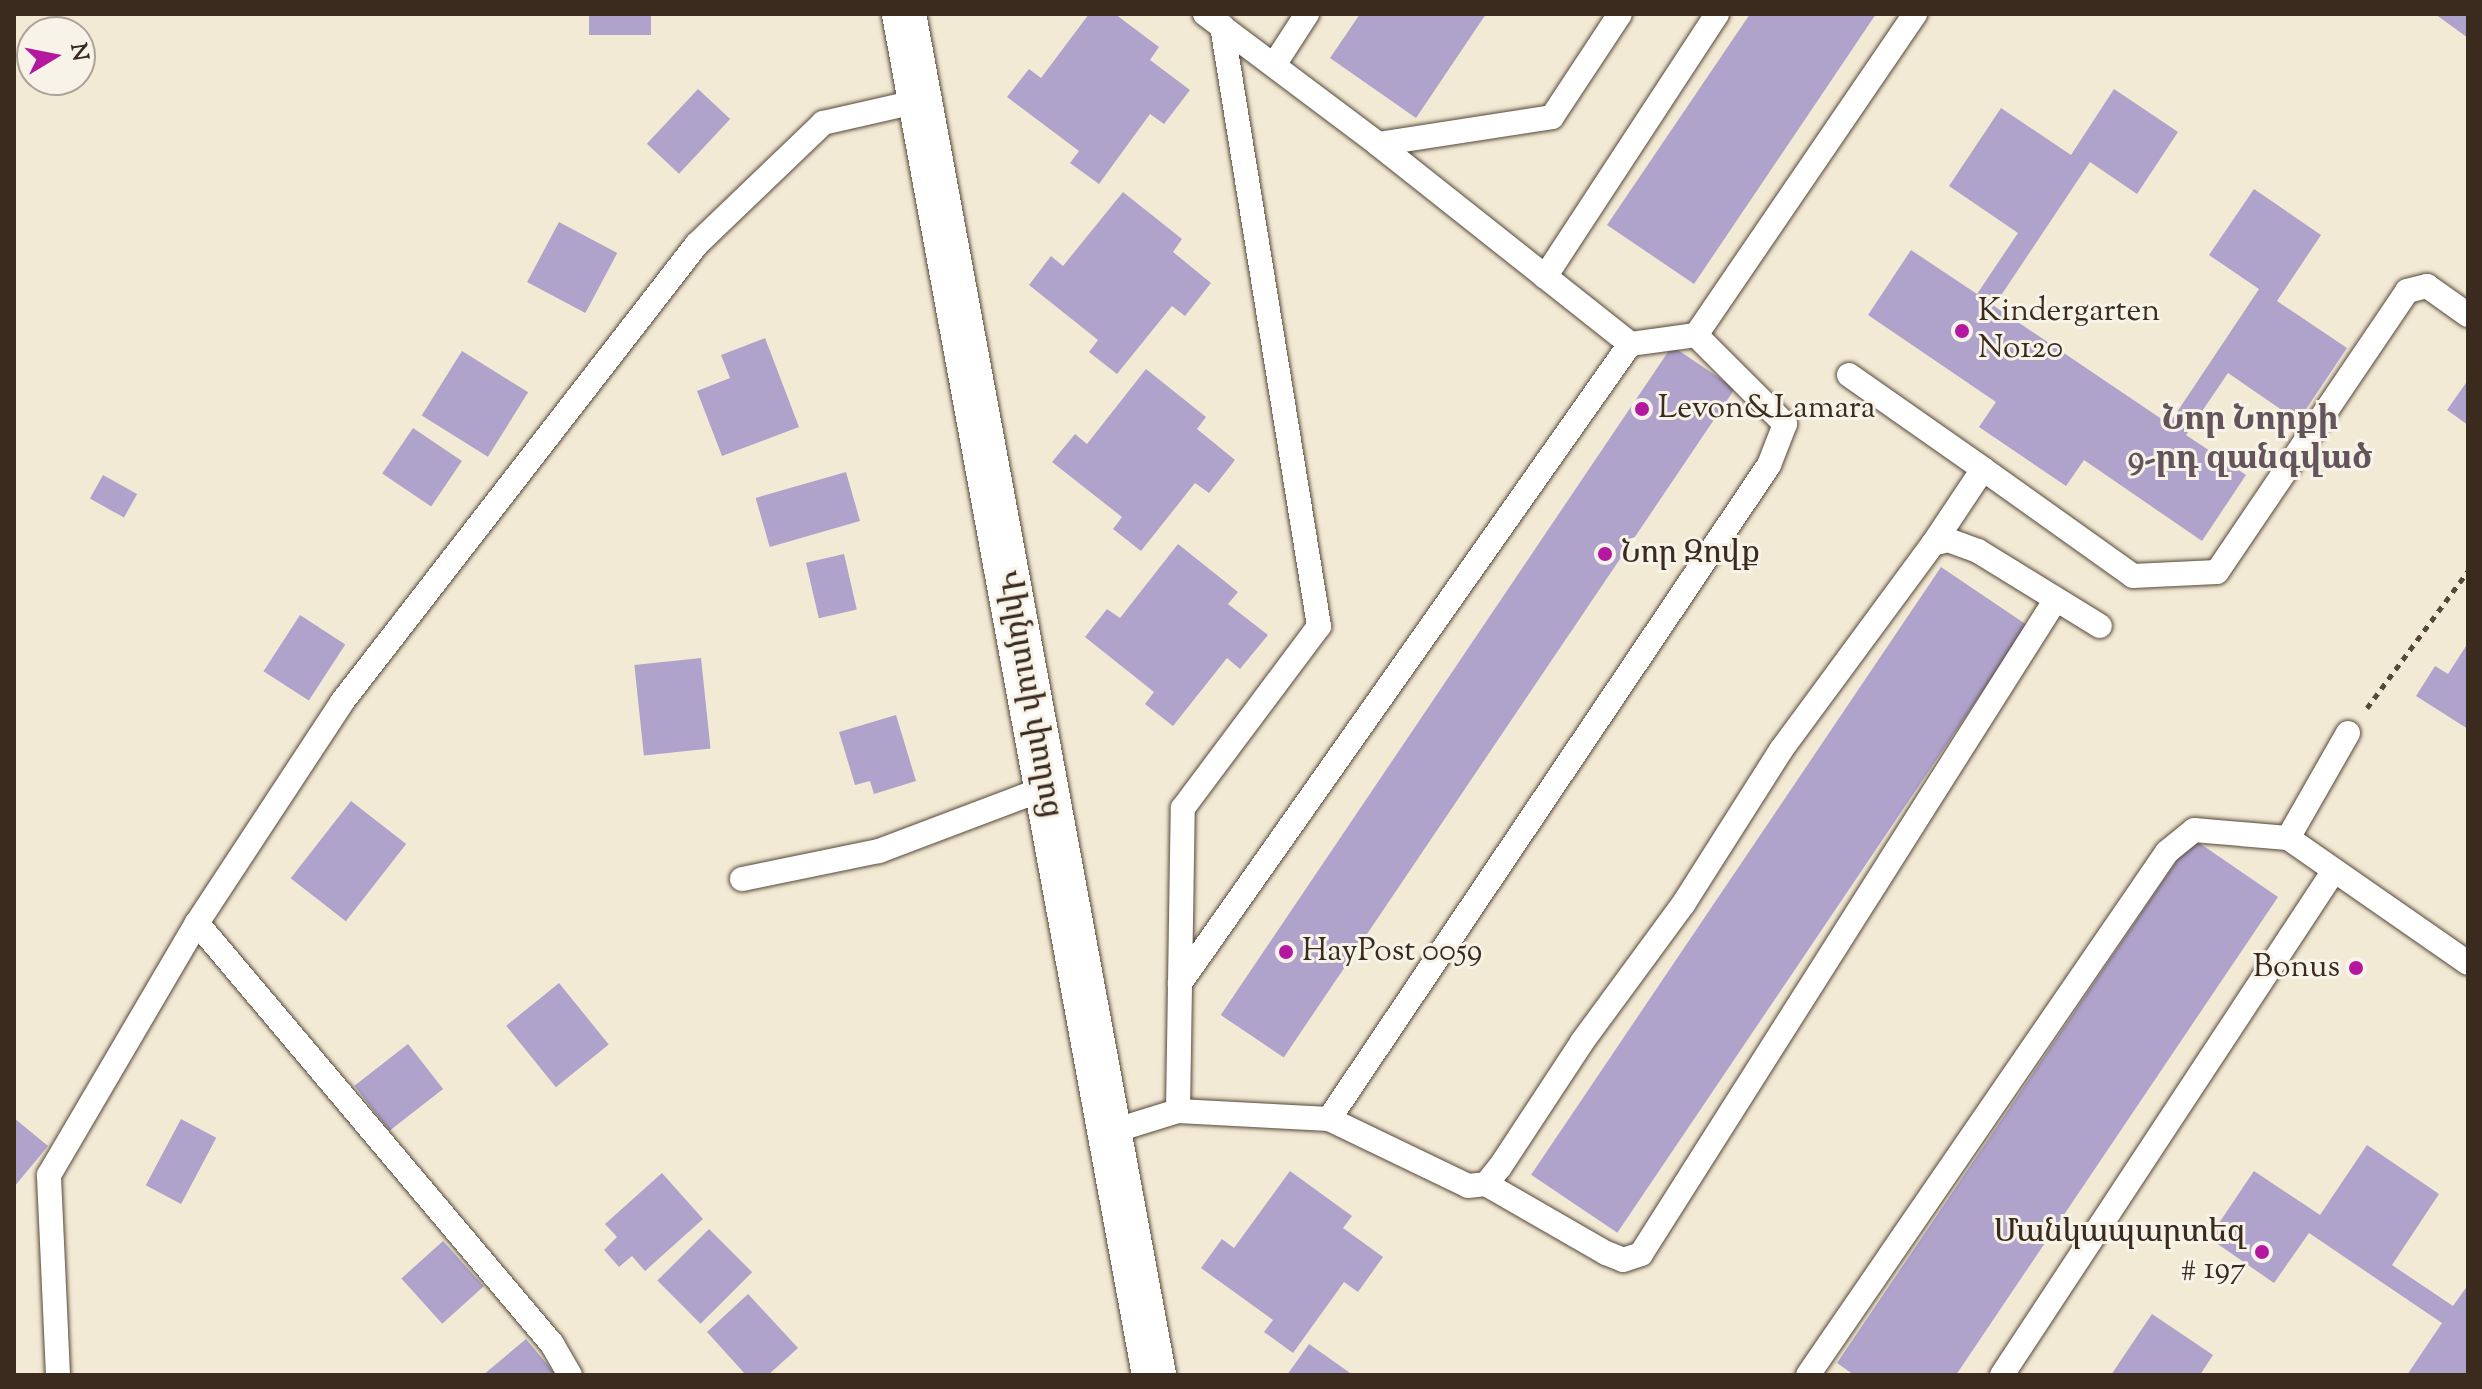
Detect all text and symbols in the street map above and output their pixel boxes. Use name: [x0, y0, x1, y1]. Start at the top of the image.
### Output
north arrow: [16, 16, 96, 96]
text: N: [60, 41, 95, 64]
place label: Kindergarten No120: [1978, 294, 2160, 369]
marker: Kindergarten No120: [1953, 322, 1971, 340]
place label: Levon&Lamara: [1658, 390, 1876, 428]
marker: Levon&Lamara: [1633, 400, 1651, 418]
district label: Նոր Նորքի 9-րդ զանգված: [2128, 400, 2372, 480]
place label: Նոր Զովք: [1621, 535, 1760, 573]
marker: Նոր Զովք: [1596, 545, 1614, 563]
street label: Վիլնյուսի փողոց: [988, 567, 1070, 821]
place label: HayPost 0059: [1302, 933, 1482, 971]
marker: HayPost 0059: [1277, 943, 1295, 961]
place label: Bonus: [2253, 949, 2340, 987]
marker: Bonus: [2347, 959, 2365, 977]
place label: Մանկապարտեզ # 197: [1994, 1215, 2246, 1290]
marker: Մանկապարտեզ # 197: [2253, 1243, 2271, 1261]

